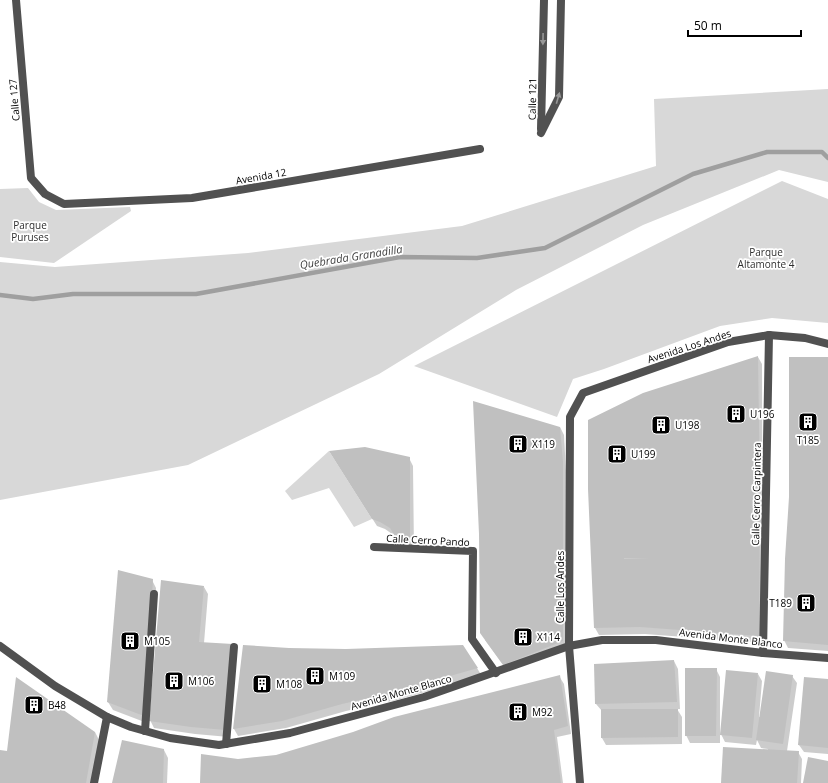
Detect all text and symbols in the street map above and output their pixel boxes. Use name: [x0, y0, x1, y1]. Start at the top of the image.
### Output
scale bar: [688, 12, 801, 38]
text: 50 m: [694, 17, 722, 34]
one-way arrow: [540, 33, 546, 46]
street label: Calle 127: [5, 78, 23, 122]
street label: Calle 121: [525, 78, 539, 120]
one-way arrow: [555, 91, 561, 104]
street label: Avenida 12: [235, 165, 288, 187]
park label: Parque Puruses: [11, 218, 49, 244]
water label: Quebrada Granadilla: [299, 241, 403, 272]
park label: Parque Altamonte 4: [738, 245, 795, 271]
street label: Avenida Los Andes: [645, 326, 733, 366]
building icon: U196: [725, 403, 747, 425]
place label: U196: [750, 407, 775, 421]
building icon: T185: [797, 411, 819, 433]
building icon: U198: [650, 414, 672, 436]
place label: U198: [675, 418, 700, 432]
building icon: X119: [507, 433, 529, 455]
place label: T185: [797, 433, 820, 447]
place label: X119: [532, 437, 555, 451]
street label: Calle Cerro Carpintera: [748, 442, 764, 546]
building icon: U199: [606, 443, 628, 465]
place label: U199: [631, 447, 656, 461]
street label: Calle Cerro Pando: [386, 531, 470, 549]
street label: Calle Los Andes: [553, 550, 567, 623]
building icon: T189: [795, 592, 817, 614]
place label: T189: [769, 596, 792, 610]
street label: Avenida Monte Blanco: [678, 625, 784, 651]
building icon: X114: [512, 626, 534, 648]
building icon: M105: [119, 630, 141, 652]
place label: X114: [537, 630, 560, 644]
place label: M105: [144, 634, 170, 648]
building icon: M109: [304, 665, 326, 687]
place label: M109: [329, 669, 355, 683]
building icon: M106: [163, 670, 185, 692]
street label: Avenida Monte Blanco: [349, 671, 453, 713]
building icon: M108: [251, 673, 273, 695]
place label: M106: [188, 674, 214, 688]
place label: M108: [276, 677, 302, 691]
building icon: B48: [23, 694, 45, 716]
place label: B48: [48, 698, 66, 712]
building icon: M92: [507, 701, 529, 723]
place label: M92: [532, 705, 553, 719]

